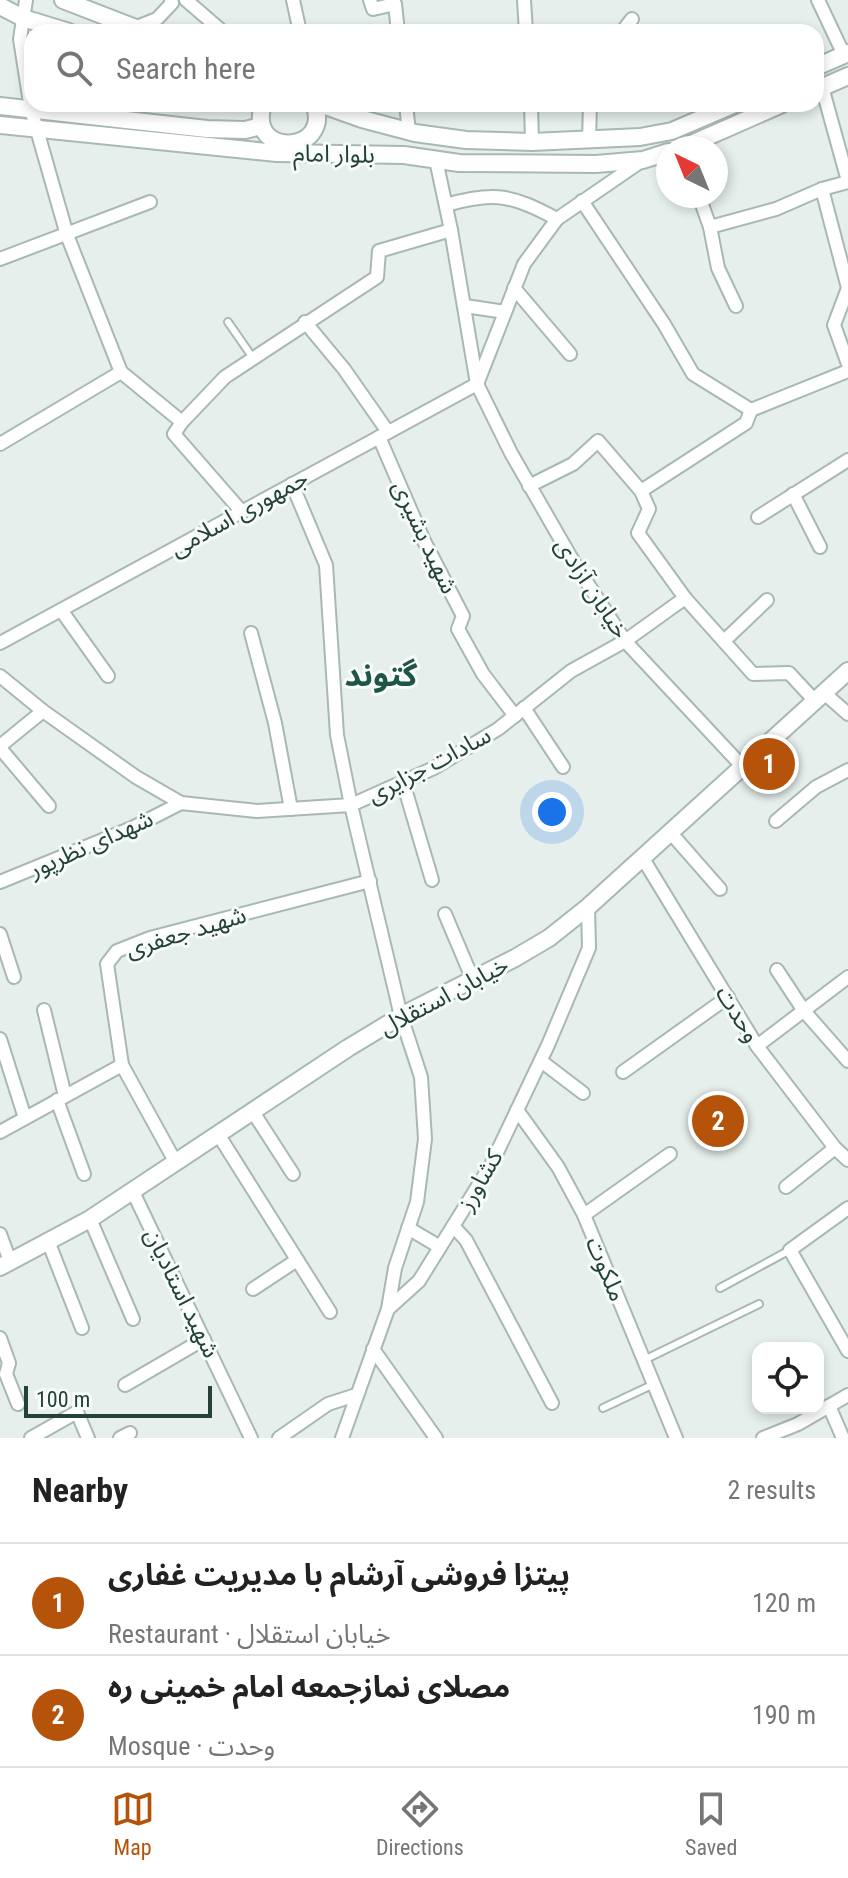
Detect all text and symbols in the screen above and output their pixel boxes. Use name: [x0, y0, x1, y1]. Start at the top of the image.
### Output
search box: [24, 24, 824, 112]
icon: search: [52, 46, 96, 90]
text: Search here: [116, 51, 256, 86]
north arrow: [656, 136, 728, 208]
street label: بلوار امام: [293, 139, 375, 173]
street label: جمهوری اسلامی: [165, 464, 313, 562]
street label: شهید بشیری: [387, 476, 463, 598]
street label: خیابان آزادی: [549, 532, 635, 644]
district label: گتوند: [345, 656, 418, 694]
street label: سادات جزایری: [362, 721, 496, 809]
pin: 1: [743, 734, 795, 794]
your location: [532, 792, 572, 832]
street label: شهدای نظرپور: [24, 804, 158, 885]
street label: شهید جعفری: [122, 900, 250, 964]
street label: خیابان استقلال: [375, 950, 513, 1042]
street label: وحدت: [710, 981, 766, 1047]
pin: 2: [692, 1091, 744, 1151]
street label: کشاورز: [451, 1144, 509, 1216]
street label: شهید استادیان: [139, 1224, 225, 1362]
street label: ملکوت: [580, 1233, 632, 1305]
map controls: [752, 1342, 824, 1414]
button: locate: [752, 1342, 824, 1414]
scale bar: [24, 1382, 212, 1418]
text: 100 m: [36, 1387, 90, 1412]
text: Nearby: [32, 1470, 128, 1510]
text: 2 results: [727, 1475, 816, 1505]
text: پیتزا فروشی آرشام با مدیریت غفاری: [108, 1557, 570, 1592]
text: 1: [51, 1588, 65, 1618]
text: 120 m: [752, 1588, 816, 1618]
text: Restaurant · خیابان استقلال: [108, 1619, 391, 1649]
text: مصلای نمازجمعه امام خمینی ره: [108, 1669, 510, 1704]
text: 2: [51, 1700, 65, 1730]
text: 190 m: [752, 1700, 816, 1730]
text: Mosque · وحدت: [108, 1731, 275, 1761]
tab: Map: [111, 1787, 155, 1860]
tab: Directions: [376, 1787, 464, 1860]
tab: Saved: [685, 1787, 737, 1860]

